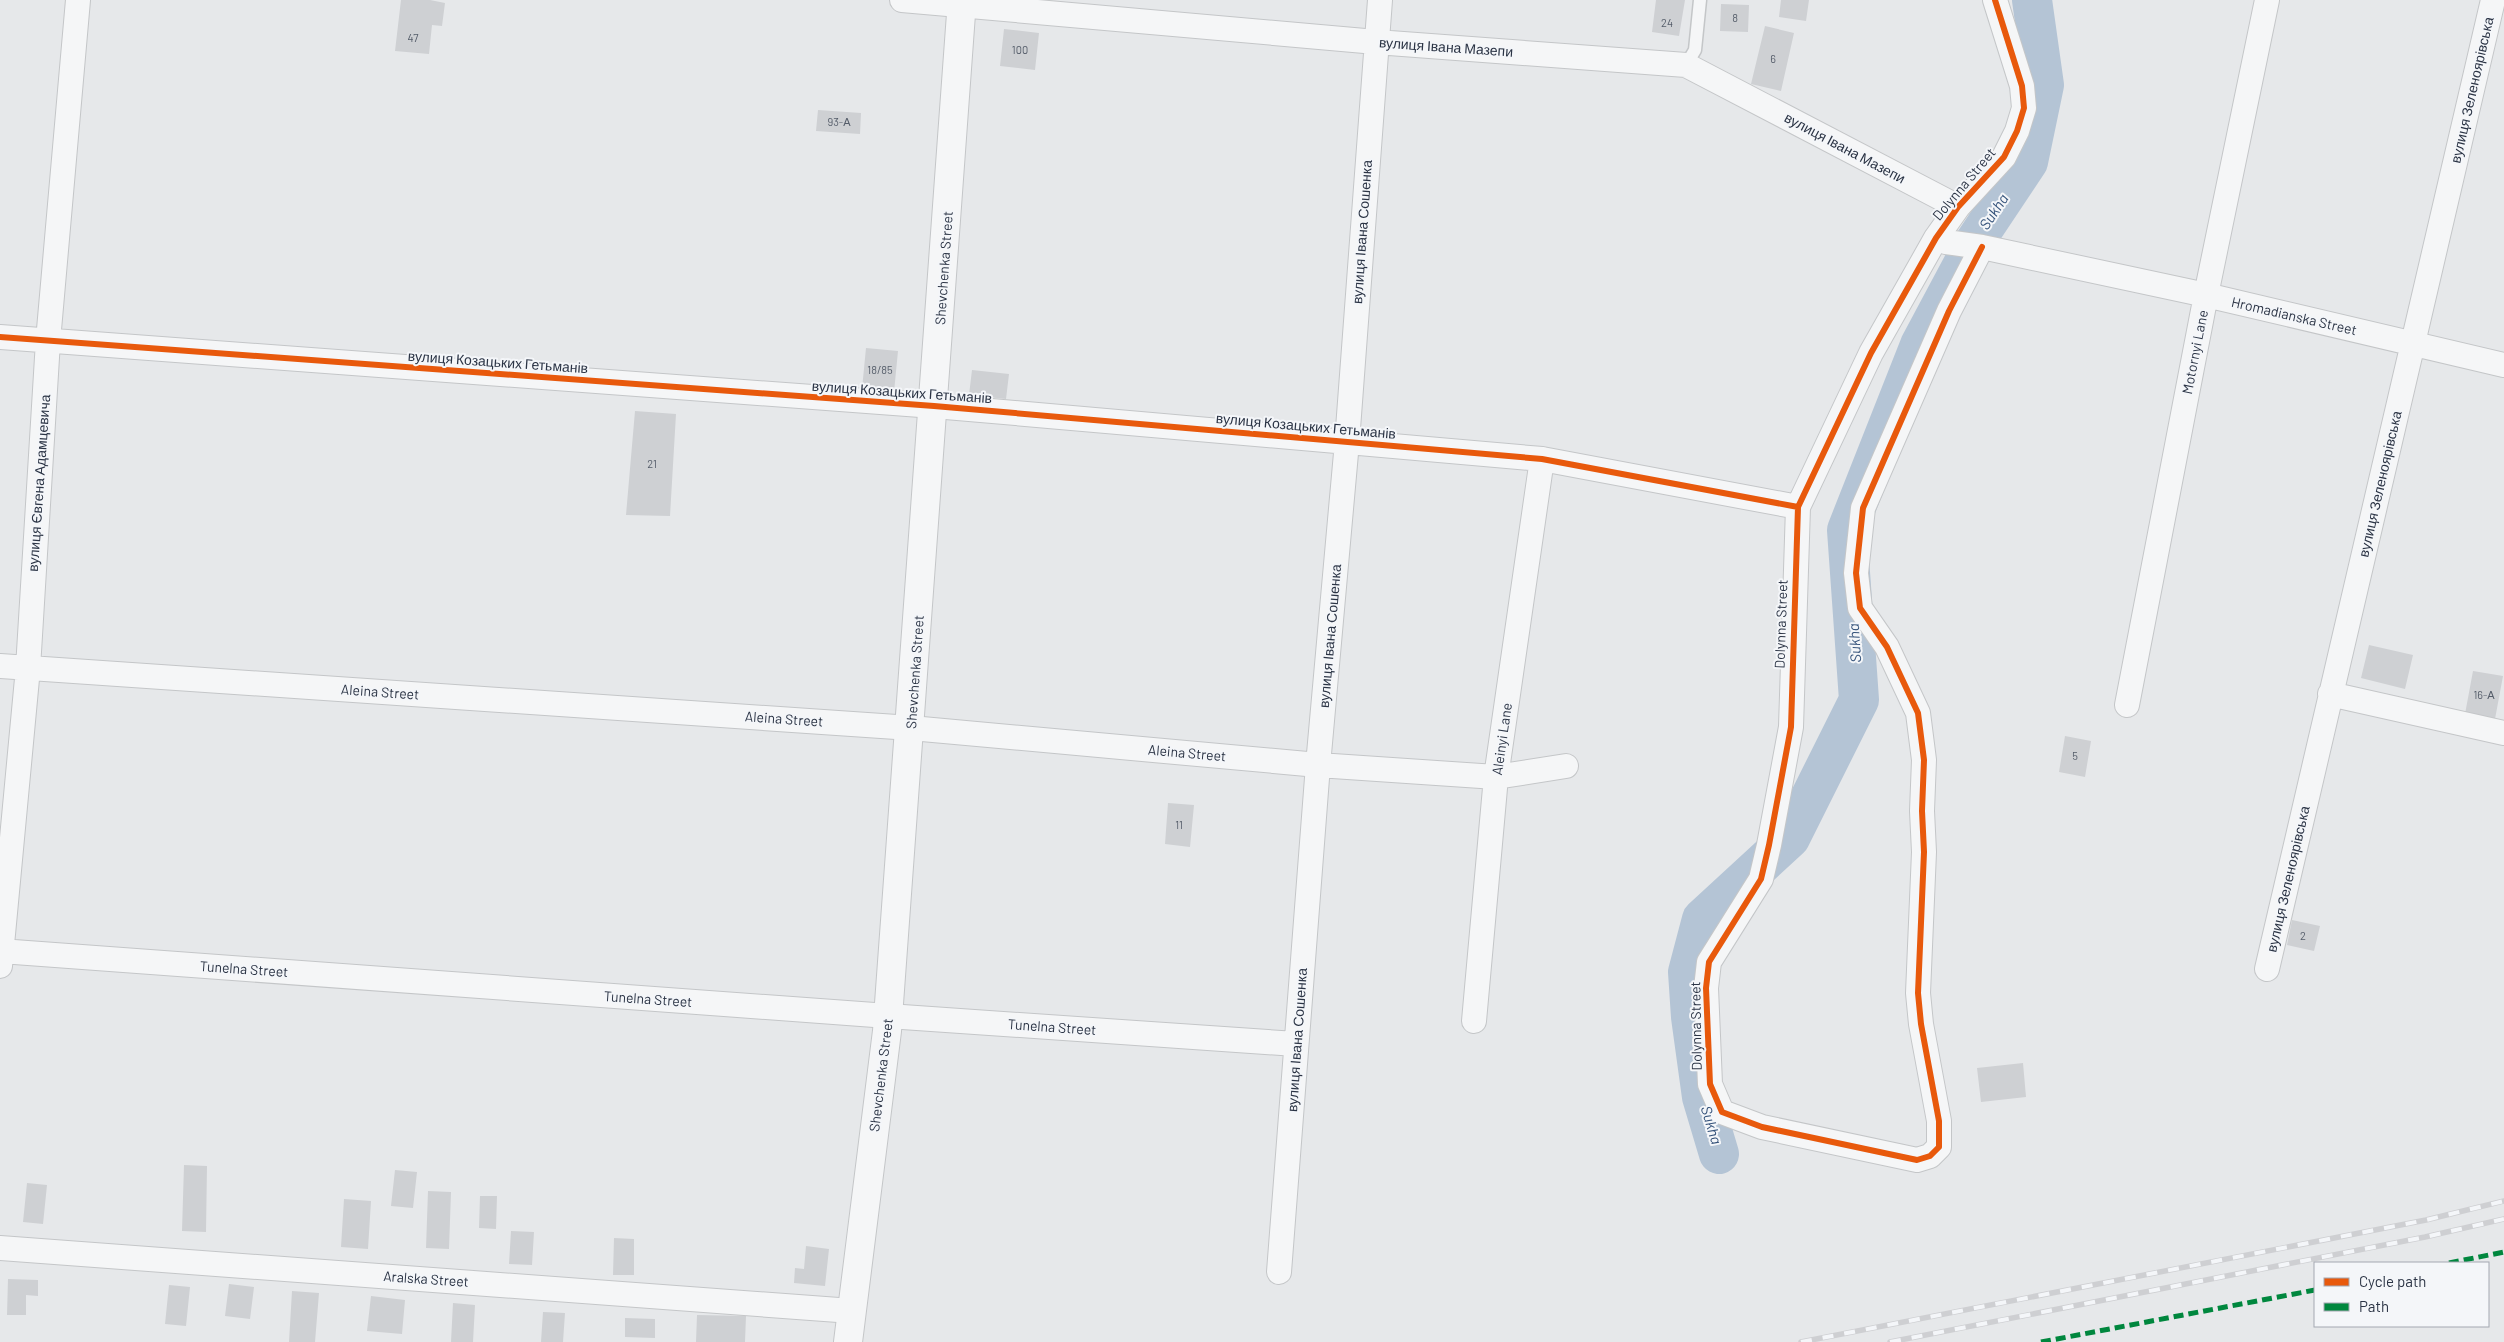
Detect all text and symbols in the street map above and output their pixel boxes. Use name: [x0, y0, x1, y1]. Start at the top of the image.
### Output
house number: 8: [1732, 11, 1738, 24]
street label: вулиця Зеленоярівська: [2446, 15, 2497, 165]
house number: 24: [1661, 16, 1673, 29]
house number: 47: [408, 31, 418, 44]
street label: вулиця Івана Мазепи: [1378, 33, 1514, 60]
house number: 100: [1012, 43, 1028, 56]
house number: 6: [1770, 52, 1776, 65]
street label: вулиця Івана Мазепи: [1782, 109, 1909, 187]
house number: 93-А: [827, 115, 851, 128]
street label: Dolynna Street: [1928, 144, 1999, 223]
street label: вулиця Івана Сошенка: [1348, 159, 1375, 305]
water label: Sukha: [1975, 190, 2012, 233]
street label: Shevchenka Street: [931, 210, 956, 325]
street label: Hromadianska Street: [2230, 293, 2359, 338]
street label: Motornyi Lane: [2178, 308, 2211, 395]
street label: вулиця Козацьких Гетьманів: [407, 347, 589, 376]
house number: 18/85: [867, 363, 893, 376]
street label: вулиця Козацьких Гетьманів: [811, 377, 993, 406]
street label: вулиця Євгена Адамцевича: [24, 394, 53, 572]
street label: вулиця Козацьких Гетьманів: [1215, 409, 1397, 442]
street label: вулиця Зеленоярівська: [2354, 409, 2405, 559]
house number: 21: [647, 457, 657, 470]
street label: вулиця Івана Сошенка: [1315, 563, 1344, 709]
street label: Dolynna Street: [1770, 579, 1791, 669]
street label: Shevchenka Street: [902, 614, 927, 729]
water label: Sukha: [1844, 623, 1864, 663]
street label: Aleina Street: [340, 680, 420, 703]
house number: 16-А: [2473, 688, 2495, 701]
street label: Aleinyi Lane: [1488, 702, 1515, 776]
street label: Aleina Street: [744, 707, 824, 730]
street label: Aleina Street: [1147, 741, 1227, 764]
house number: 5: [2072, 749, 2078, 762]
street label: вулиця Зеленоярівська: [2262, 804, 2313, 954]
house number: 11: [1175, 818, 1183, 831]
house number: 2: [2300, 929, 2306, 942]
street label: Tunelna Street: [199, 957, 289, 980]
street label: вулиця Івана Сошенка: [1283, 967, 1310, 1113]
street label: Dolynna Street: [1686, 981, 1705, 1071]
street label: Tunelna Street: [603, 987, 693, 1010]
street label: Tunelna Street: [1007, 1015, 1097, 1038]
street label: Shevchenka Street: [865, 1017, 896, 1133]
water label: Sukha: [1698, 1103, 1726, 1146]
legend: [2314, 1262, 2489, 1327]
street label: Aralska Street: [383, 1267, 469, 1290]
text: Cycle path: [2359, 1272, 2426, 1290]
text: Path: [2359, 1297, 2389, 1315]

